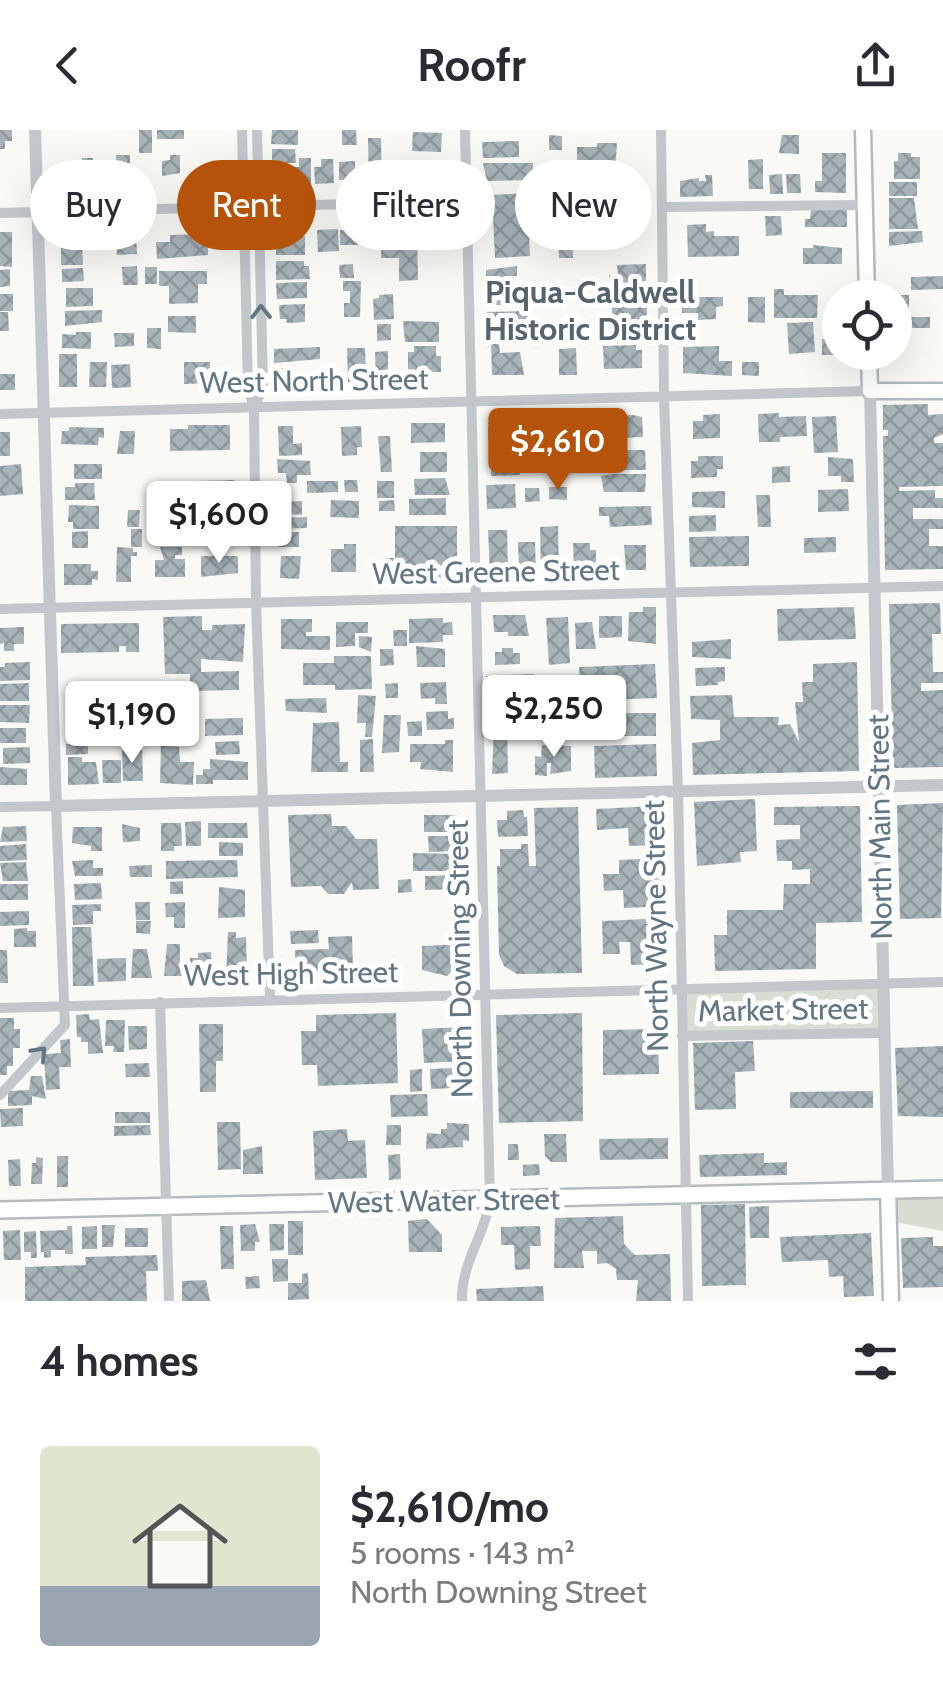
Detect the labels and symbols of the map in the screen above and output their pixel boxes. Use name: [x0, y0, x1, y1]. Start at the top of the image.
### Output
district label: Piqua-Caldwell Historic District: [484, 272, 696, 348]
one-way arrow: [250, 303, 272, 318]
street label: West North Street: [199, 360, 429, 401]
pin: $2,610: [477, 408, 639, 493]
pin: $1,600: [138, 481, 300, 566]
street label: West Greene Street: [372, 551, 620, 592]
pin: $2,250: [473, 675, 635, 760]
pin: $1,190: [51, 681, 213, 766]
street label: North Main Street: [859, 714, 900, 940]
street label: North Wayne Street: [635, 800, 676, 1052]
street label: North Downing Street: [439, 820, 480, 1098]
street label: West High Street: [184, 953, 398, 994]
street label: Market Street: [698, 990, 868, 1029]
one-way arrow: [28, 1046, 46, 1065]
street label: West Water Street: [328, 1180, 560, 1221]

